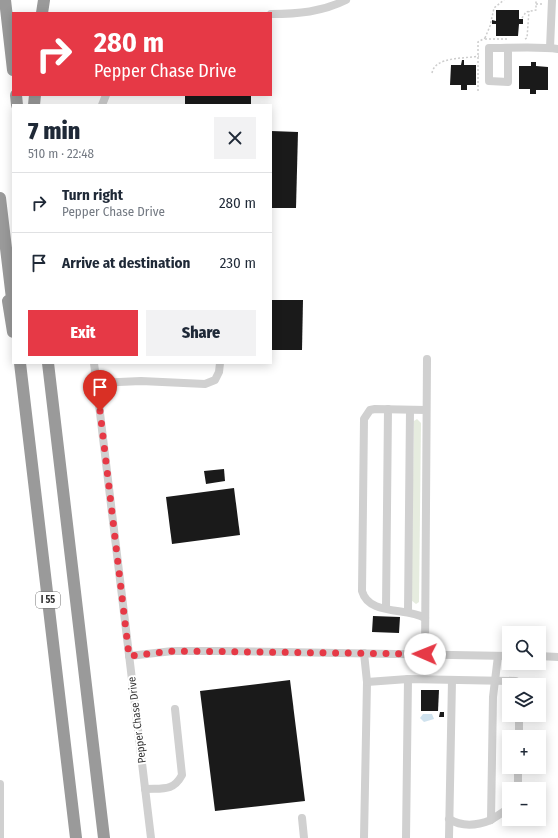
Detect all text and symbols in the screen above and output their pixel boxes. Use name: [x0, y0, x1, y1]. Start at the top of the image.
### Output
text: 280 m: [94, 26, 164, 59]
icon: right: [28, 28, 80, 80]
text: Pepper Chase Drive: [94, 60, 236, 82]
text: 7 min: [28, 117, 80, 145]
button: close: [214, 117, 256, 159]
text: 510 m · 22:48: [28, 146, 94, 161]
text: Turn right: [62, 186, 123, 204]
icon: right: [28, 192, 50, 214]
text: 280 m: [219, 194, 256, 212]
text: Pepper Chase Drive: [62, 204, 165, 219]
icon: arrive: [28, 252, 50, 274]
text: Arrive at destination: [62, 254, 190, 272]
text: 230 m: [220, 254, 256, 272]
button: Exit: [28, 310, 138, 356]
button: Share: [146, 310, 256, 356]
pin: [83, 370, 117, 411]
icon: arrive: [89, 376, 111, 398]
road number: I 55: [36, 592, 60, 608]
map controls: [502, 626, 546, 826]
button: search: [502, 626, 546, 670]
position arrow: [404, 633, 446, 675]
street label: Pepper Chase Drive: [125, 676, 149, 764]
button: layers: [502, 678, 546, 722]
button: +: [502, 730, 546, 774]
button: −: [502, 782, 546, 826]

